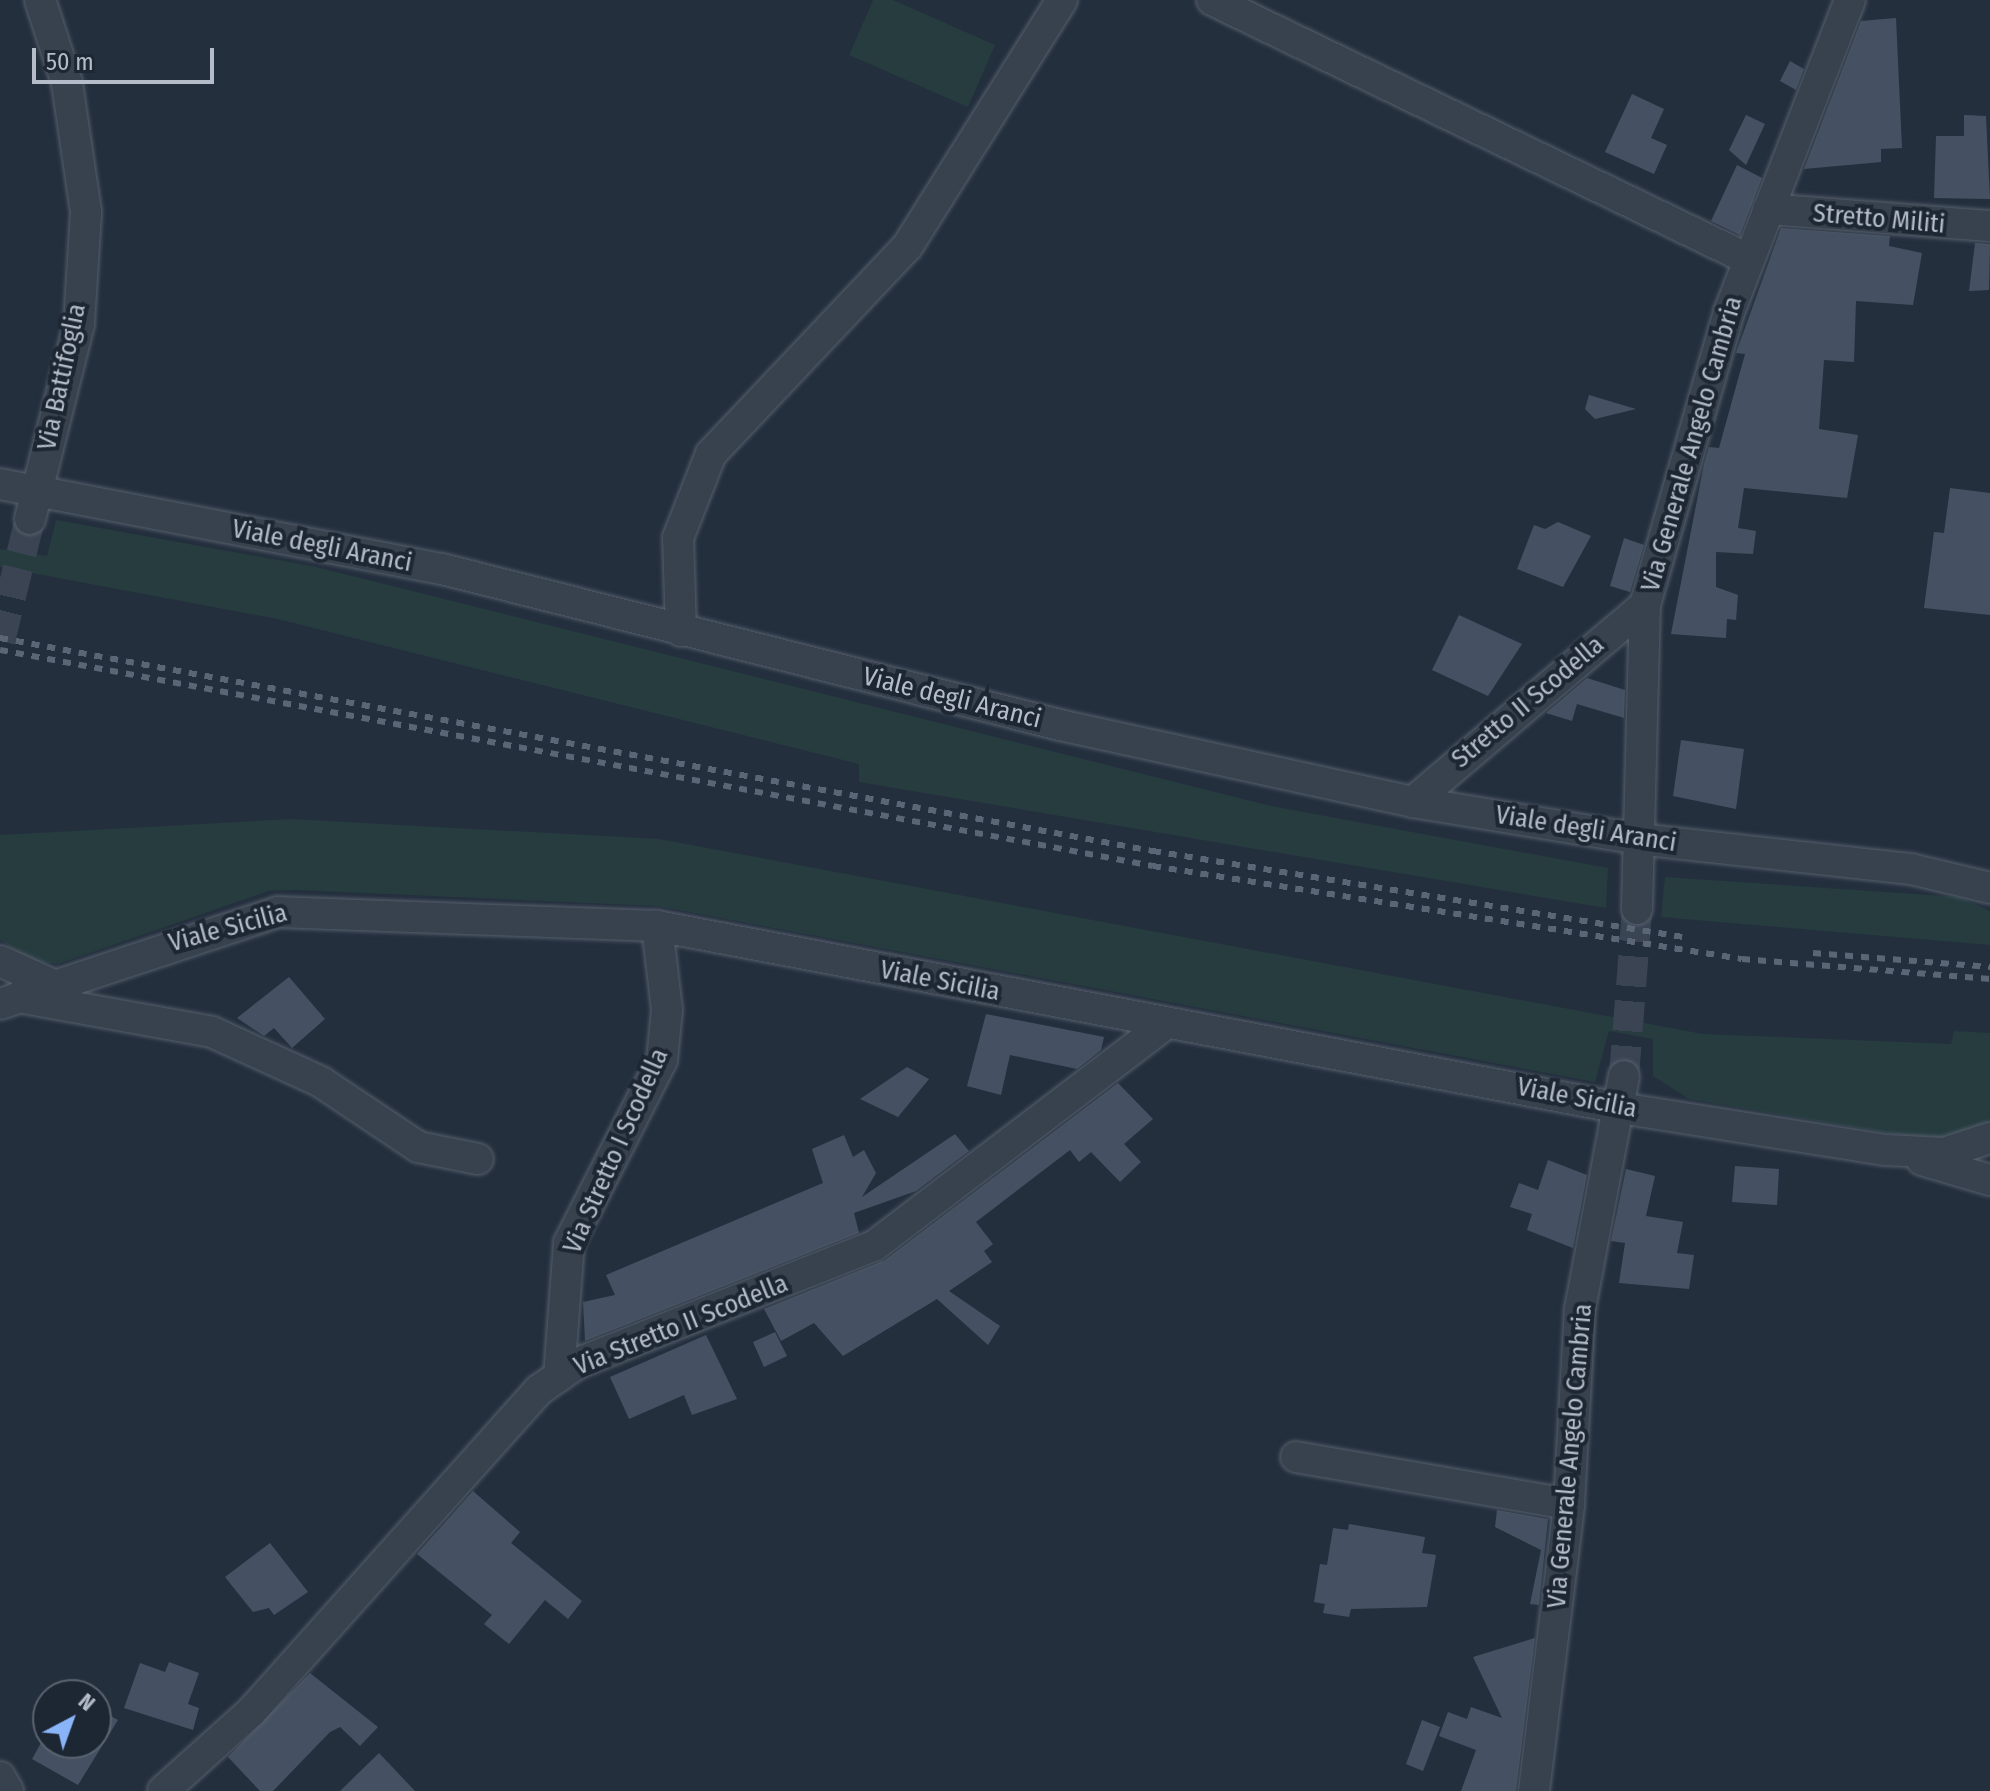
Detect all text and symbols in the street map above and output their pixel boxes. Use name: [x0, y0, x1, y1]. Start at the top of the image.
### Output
scale bar: [36, 32, 218, 82]
text: 50 m: [46, 48, 94, 76]
street label: Stretto Militi: [1812, 198, 1946, 240]
street label: Via Generale Angelo Cambria: [1635, 293, 1749, 595]
street label: Via Battifoglia: [31, 301, 93, 453]
street label: Viale degli Aranci: [229, 513, 415, 579]
street label: Stretto II Scodella: [1446, 629, 1610, 775]
street label: Viale degli Aranci: [860, 661, 1044, 735]
street label: Viale degli Aranci: [1493, 799, 1679, 859]
street label: Viale Sicilia: [165, 897, 291, 959]
street label: Viale Sicilia: [878, 954, 1002, 1008]
street label: Via Stretto I Scodella: [557, 1044, 675, 1258]
street label: Viale Sicilia: [1515, 1071, 1639, 1125]
street label: Via Stretto II Scodella: [570, 1268, 792, 1382]
street label: Via Generale Angelo Cambria: [1541, 1302, 1599, 1610]
north arrow: [32, 1679, 112, 1759]
text: N: [73, 1688, 101, 1717]

